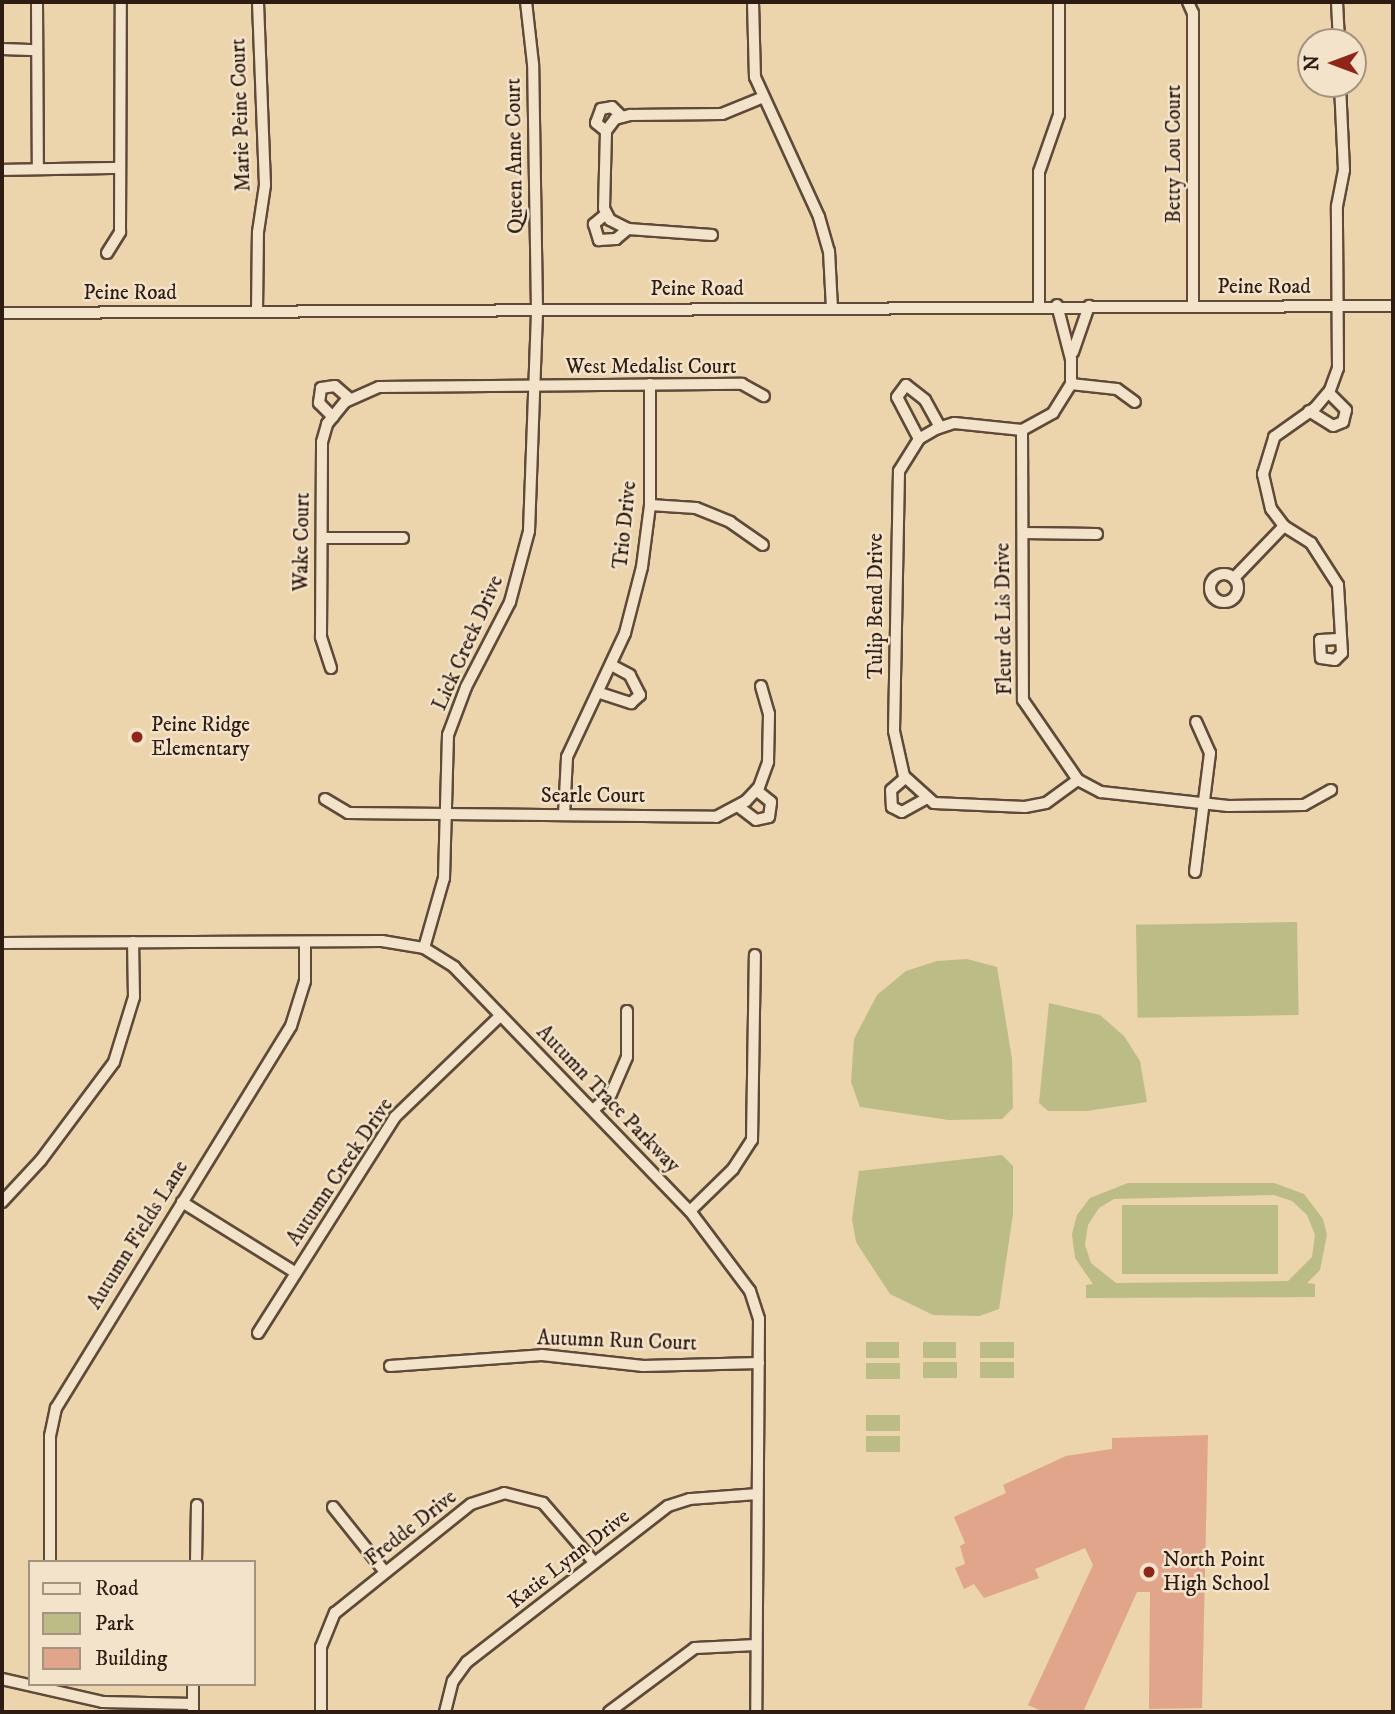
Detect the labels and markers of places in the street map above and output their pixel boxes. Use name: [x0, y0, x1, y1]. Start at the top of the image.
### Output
place label: Peine Ridge Elementary: [151, 712, 250, 762]
marker: Peine Ridge Elementary: [129, 729, 145, 745]
place label: North Point High School: [1163, 1547, 1269, 1597]
marker: North Point High School: [1141, 1564, 1157, 1580]

